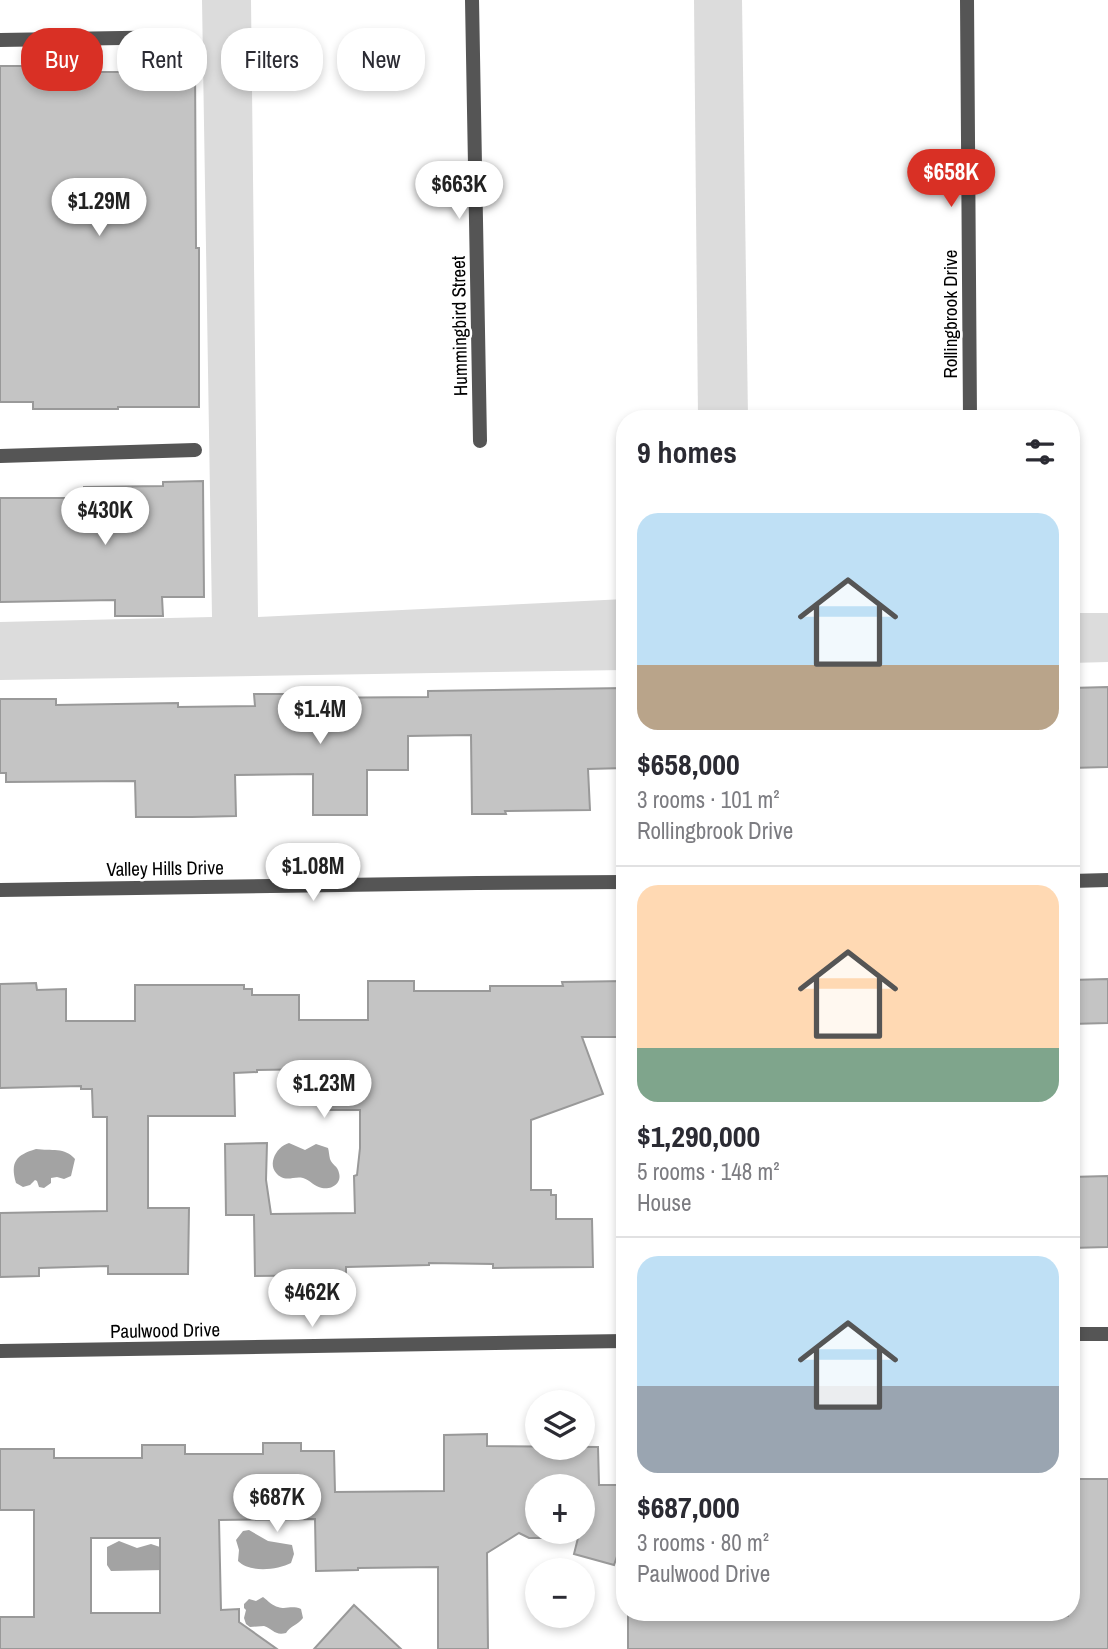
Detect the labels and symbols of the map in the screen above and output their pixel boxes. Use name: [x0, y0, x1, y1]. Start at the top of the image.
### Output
pin: $658K: [902, 150, 1000, 209]
pin: $663K: [410, 162, 508, 221]
pin: $1.29M: [42, 178, 156, 238]
street label: Rollingbrook Drive: [937, 249, 963, 379]
street label: Hummingbird Street: [445, 255, 473, 396]
pin: $430K: [56, 488, 154, 547]
pin: $1.4M: [271, 686, 369, 746]
pin: $1.08M: [256, 844, 370, 903]
street label: Valley Hills Drive: [106, 854, 224, 882]
pin: $1.23M: [267, 1060, 381, 1120]
pin: $462K: [263, 1270, 361, 1329]
street label: Paulwood Drive: [110, 1316, 220, 1344]
pin: $687K: [228, 1474, 326, 1534]

